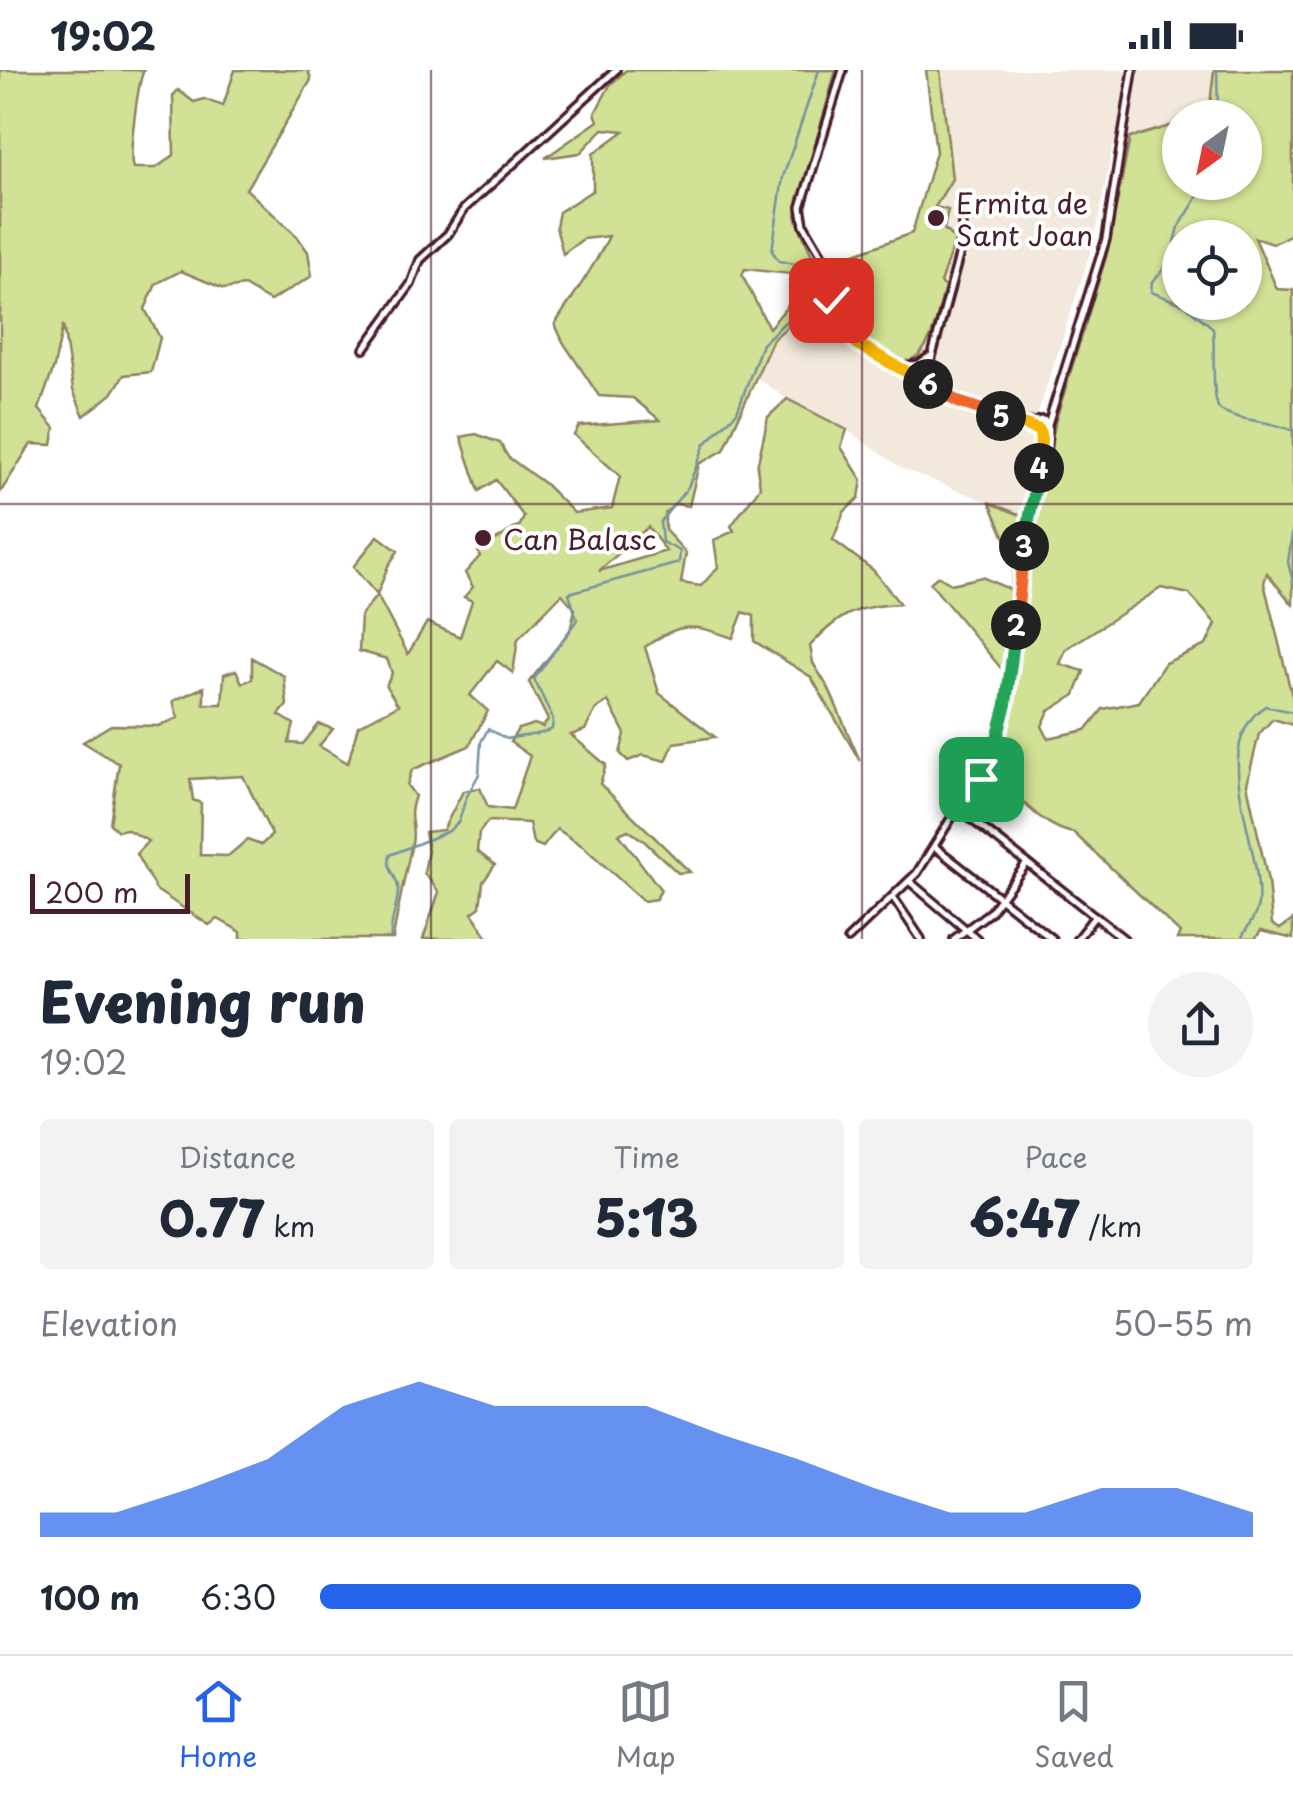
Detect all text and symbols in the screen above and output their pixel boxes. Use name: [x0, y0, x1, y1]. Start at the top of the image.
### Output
text: 19:02: [50, 7, 156, 64]
north arrow: [1162, 100, 1262, 200]
map controls: [1162, 100, 1262, 320]
place label: Ermita de Sant Joan: [956, 181, 1093, 256]
marker: Ermita de Sant Joan: [925, 207, 947, 229]
button: locate: [1162, 220, 1262, 320]
pin: [789, 258, 874, 343]
icon: check: [804, 273, 859, 328]
pin: 6: [903, 359, 953, 409]
text: 6: [918, 362, 938, 405]
pin: 5: [976, 391, 1026, 441]
text: 5: [992, 394, 1010, 437]
pin: 4: [1014, 443, 1064, 493]
text: 4: [1029, 446, 1049, 489]
place label: Can Balasc: [503, 517, 657, 560]
pin: 3: [999, 521, 1049, 571]
text: 3: [1015, 524, 1033, 567]
marker: Can Balasc: [472, 527, 494, 549]
pin: 2: [991, 600, 1041, 650]
text: 2: [1006, 603, 1026, 646]
pin: [939, 737, 1024, 822]
icon: arrive: [954, 752, 1009, 807]
scale bar: [30, 869, 190, 914]
text: 200 m: [45, 870, 138, 913]
text: Evening run: [40, 959, 366, 1042]
button: share: [1148, 972, 1253, 1077]
text: 19:02: [40, 1038, 127, 1086]
text: Distance: [178, 1135, 296, 1178]
text: Time: [613, 1135, 680, 1178]
text: Pace: [1024, 1135, 1087, 1178]
text: 0.77: [159, 1178, 264, 1254]
text: 5:13: [595, 1178, 698, 1254]
text: 6:47: [969, 1178, 1079, 1254]
text: km: [264, 1204, 315, 1247]
text: /km: [1079, 1204, 1142, 1247]
text: Elevation: [40, 1299, 178, 1347]
text: 50–55 m: [1113, 1299, 1253, 1347]
text: 100 m: [40, 1573, 140, 1621]
text: 6:30: [200, 1573, 276, 1621]
tab: Home: [179, 1674, 257, 1777]
tab: Map: [616, 1674, 676, 1777]
tab: Saved: [1034, 1674, 1114, 1777]

